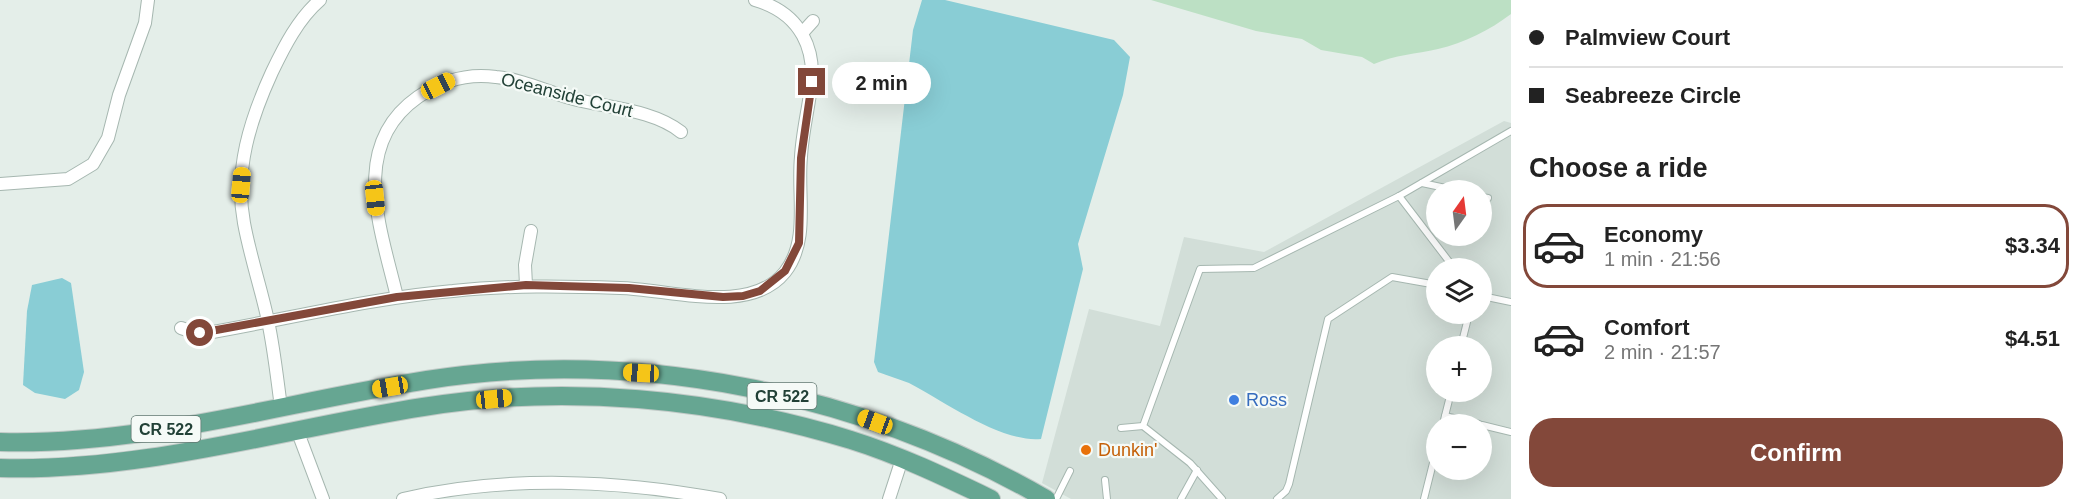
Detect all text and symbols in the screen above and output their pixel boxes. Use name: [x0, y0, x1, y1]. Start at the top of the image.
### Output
text: Palmview Court: [1565, 25, 1730, 50]
callout: 2 min: [833, 61, 932, 103]
route end: [798, 68, 825, 95]
street label: Oceanside Court: [499, 69, 635, 121]
car: [418, 70, 458, 102]
text: 2 min: [855, 72, 908, 94]
text: Seabreeze Circle: [1565, 83, 1741, 108]
text: Choose a ride: [1529, 153, 1708, 183]
car: [230, 166, 252, 204]
car: [364, 179, 386, 217]
north arrow: [1426, 180, 1492, 246]
map controls: [1426, 180, 1492, 480]
icon: car: [1532, 219, 1586, 273]
text: Economy: [1604, 222, 1703, 247]
text: $3.34: [2005, 233, 2060, 258]
text: 1 min · 21:56: [1604, 248, 1721, 270]
button: layers: [1426, 258, 1492, 324]
icon: car: [1532, 312, 1586, 366]
text: Comfort: [1604, 315, 1690, 340]
route start: [186, 319, 213, 346]
text: $4.51: [2005, 326, 2060, 351]
button: +: [1426, 336, 1492, 402]
text: 2 min · 21:57: [1604, 341, 1721, 363]
car: [623, 363, 659, 383]
car: [371, 375, 409, 399]
road number: CR 522: [748, 383, 816, 409]
car: [475, 388, 513, 410]
place label: Ross: [1246, 390, 1287, 410]
marker: Ross: [1227, 393, 1241, 407]
car: [855, 407, 895, 437]
button: −: [1426, 414, 1492, 480]
road number: CR 522: [132, 416, 201, 442]
button: Confirm: [1529, 418, 2063, 487]
place label: Dunkin': [1098, 440, 1157, 460]
marker: Dunkin': [1079, 443, 1093, 457]

